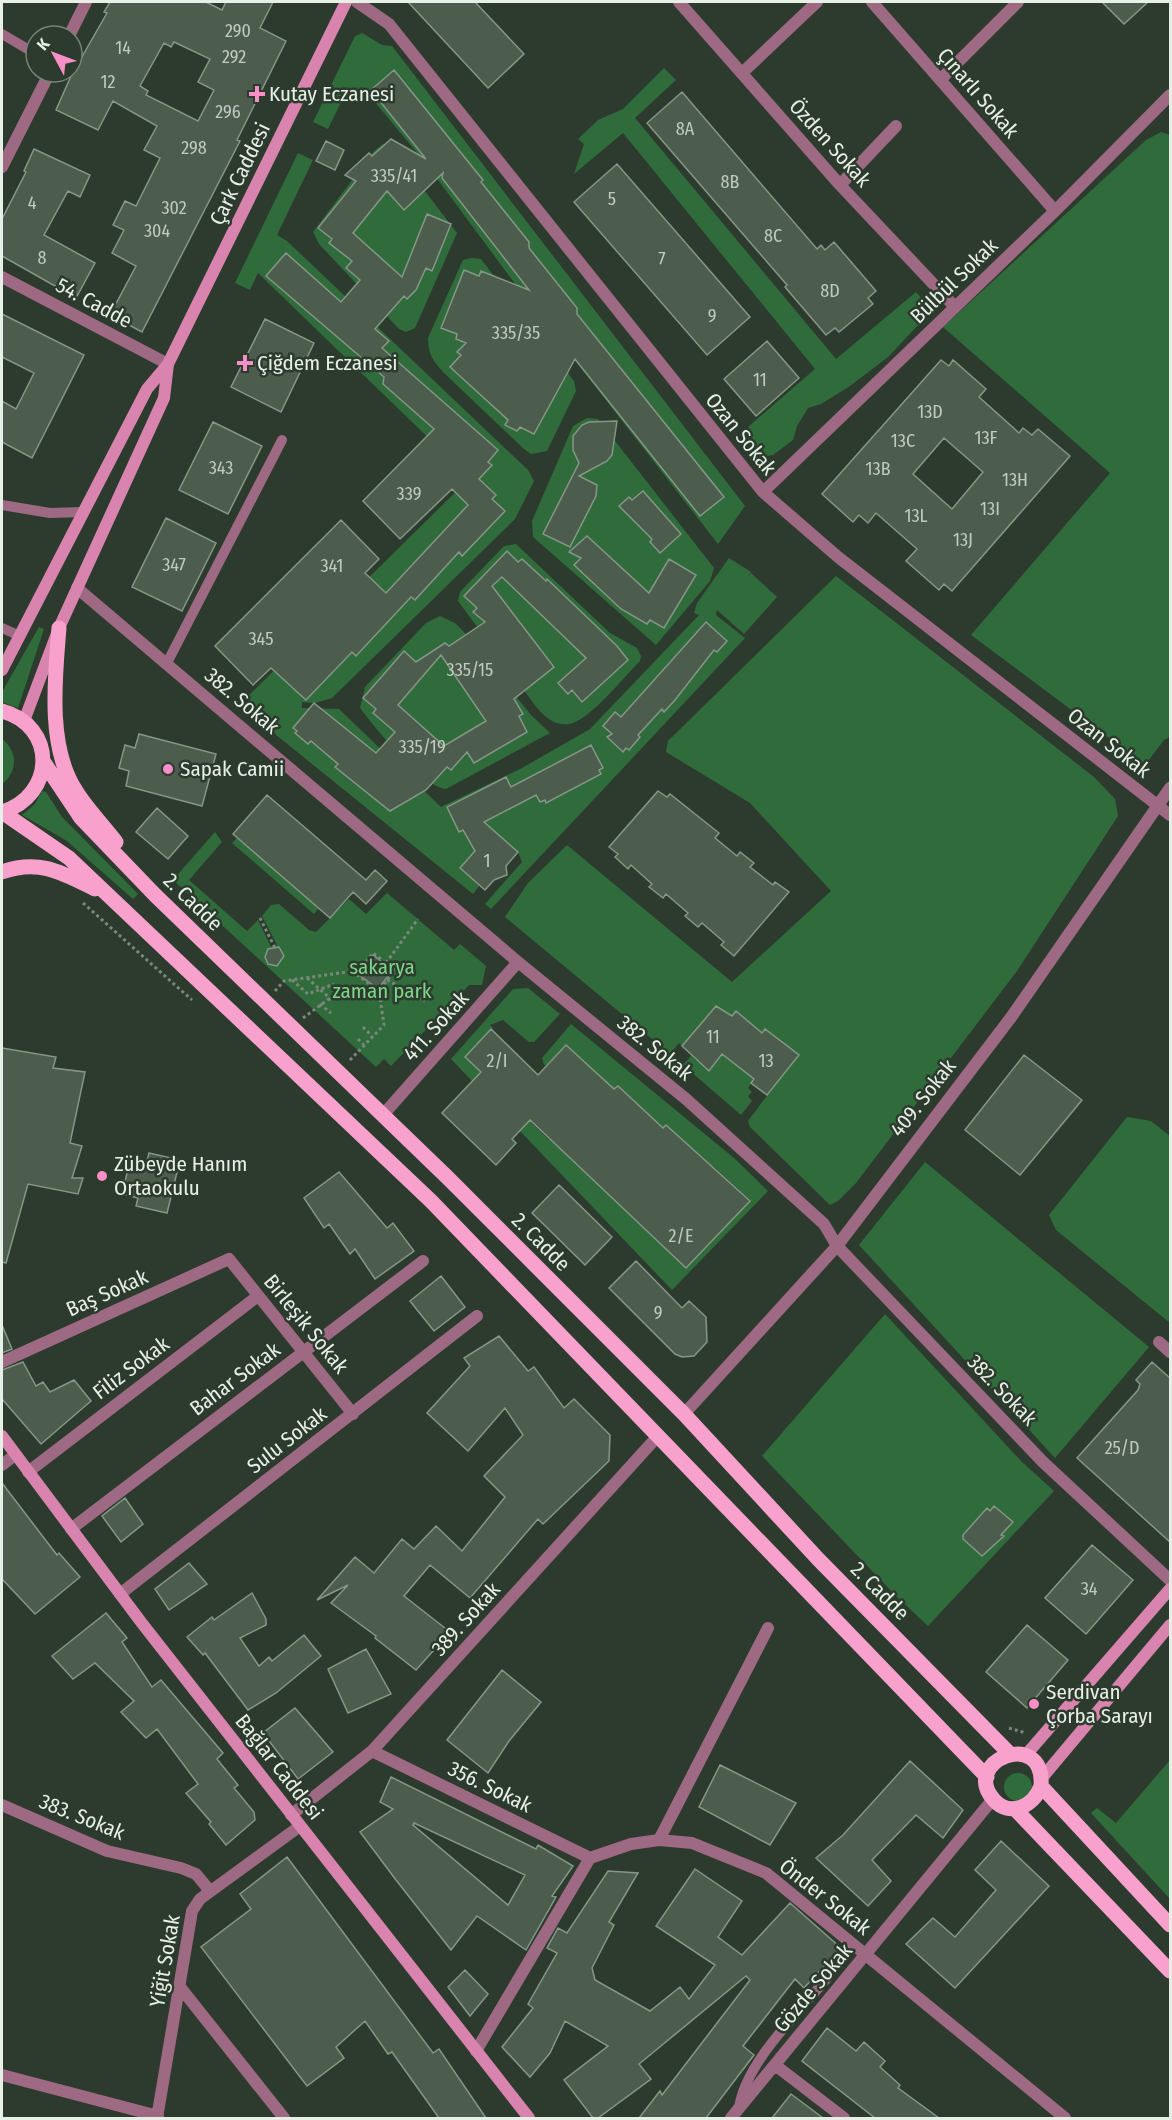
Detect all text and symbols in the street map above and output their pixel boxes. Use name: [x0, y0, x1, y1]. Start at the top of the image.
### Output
house number: 290: [225, 20, 251, 42]
north arrow: [24, 24, 84, 84]
text: K: [33, 34, 54, 54]
house number: 14: [115, 37, 131, 59]
street label: Çınarlı Sokak: [932, 43, 1024, 144]
house number: 292: [222, 46, 246, 68]
house number: 12: [101, 71, 116, 93]
place label: Kutay Eczanesi: [269, 81, 394, 107]
marker: Kutay Eczanesi: [250, 87, 264, 101]
street label: Özden Sokak: [784, 94, 877, 193]
house number: 296: [215, 101, 241, 123]
house number: 8A: [676, 118, 695, 140]
street label: Çark Caddesi: [204, 119, 276, 229]
house number: 298: [181, 137, 207, 159]
house number: 335/41: [371, 165, 417, 187]
house number: 8B: [721, 171, 740, 193]
house number: 5: [608, 188, 616, 210]
house number: 4: [28, 192, 37, 214]
house number: 302: [161, 197, 187, 219]
house number: 304: [144, 220, 170, 242]
house number: 8C: [764, 225, 782, 247]
street label: Bülbül Sokak: [905, 233, 1003, 329]
house number: 8: [38, 247, 47, 269]
house number: 7: [658, 248, 666, 270]
street label: 54. Cadde: [51, 272, 137, 334]
house number: 8D: [820, 280, 840, 302]
house number: 9: [708, 305, 716, 327]
house number: 335/35: [492, 322, 540, 344]
place label: Çiğdem Eczanesi: [257, 350, 398, 376]
marker: Çiğdem Eczanesi: [238, 356, 252, 370]
house number: 11: [753, 369, 767, 391]
street label: Ozan Sokak: [700, 388, 782, 481]
house number: 13D: [917, 401, 943, 423]
house number: 13F: [974, 427, 998, 449]
house number: 13C: [891, 430, 915, 452]
house number: 343: [209, 457, 233, 479]
house number: 13B: [866, 458, 891, 480]
house number: 13H: [1002, 469, 1028, 491]
house number: 339: [397, 483, 421, 505]
house number: 13I: [980, 498, 1000, 520]
house number: 13L: [904, 505, 928, 527]
house number: 13J: [953, 529, 973, 551]
house number: 347: [162, 554, 186, 576]
house number: 341: [321, 555, 343, 577]
house number: 345: [249, 628, 273, 650]
house number: 335/15: [447, 659, 493, 681]
street label: 382. Sokak: [199, 662, 285, 740]
street label: Ozan Sokak: [1062, 702, 1156, 784]
house number: 335/19: [398, 736, 446, 758]
place label: Sapak Camii: [180, 756, 284, 782]
marker: Sapak Camii: [161, 762, 175, 776]
house number: 1: [483, 850, 491, 872]
street label: 2. Cadde: [158, 868, 228, 936]
park label: sakarya zaman park: [332, 954, 432, 1004]
street label: 411. Sokak: [398, 985, 474, 1066]
street label: 382. Sokak: [612, 1010, 698, 1086]
house number: 11: [706, 1026, 720, 1048]
house number: 2/I: [486, 1050, 508, 1072]
house number: 13: [758, 1050, 774, 1072]
street label: 409. Sokak: [885, 1054, 962, 1142]
place label: Zübeyde Hanım Ortaokulu: [114, 1151, 247, 1201]
marker: Zübeyde Hanım Ortaokulu: [95, 1169, 109, 1183]
street label: 2. Cadde: [506, 1207, 576, 1277]
house number: 2/E: [669, 1225, 693, 1247]
street label: Baş Sokak: [62, 1263, 152, 1322]
street label: Birleşik Sokak: [258, 1269, 354, 1379]
house number: 9: [654, 1302, 662, 1324]
street label: Filiz Sokak: [88, 1331, 174, 1405]
street label: Bahar Sokak: [185, 1336, 285, 1421]
street label: 382. Sokak: [962, 1349, 1043, 1431]
street label: Sulu Sokak: [242, 1401, 332, 1479]
house number: 25/D: [1105, 1437, 1139, 1459]
street label: 2. Cadde: [845, 1556, 915, 1626]
street label: 389. Sokak: [426, 1577, 506, 1661]
house number: 34: [1081, 1578, 1098, 1600]
place label: Serdivan Çorba Sarayı: [1046, 1679, 1153, 1729]
marker: Serdivan Çorba Sarayı: [1027, 1697, 1041, 1711]
street label: Bağlar Caddesi: [230, 1709, 328, 1825]
street label: 356. Sokak: [444, 1756, 536, 1818]
street label: 383. Sokak: [35, 1788, 129, 1846]
street label: Önder Sokak: [774, 1853, 876, 1941]
street label: Yiğit Sokak: [144, 1912, 186, 2009]
street label: Gözde Sokak: [768, 1938, 858, 2038]

